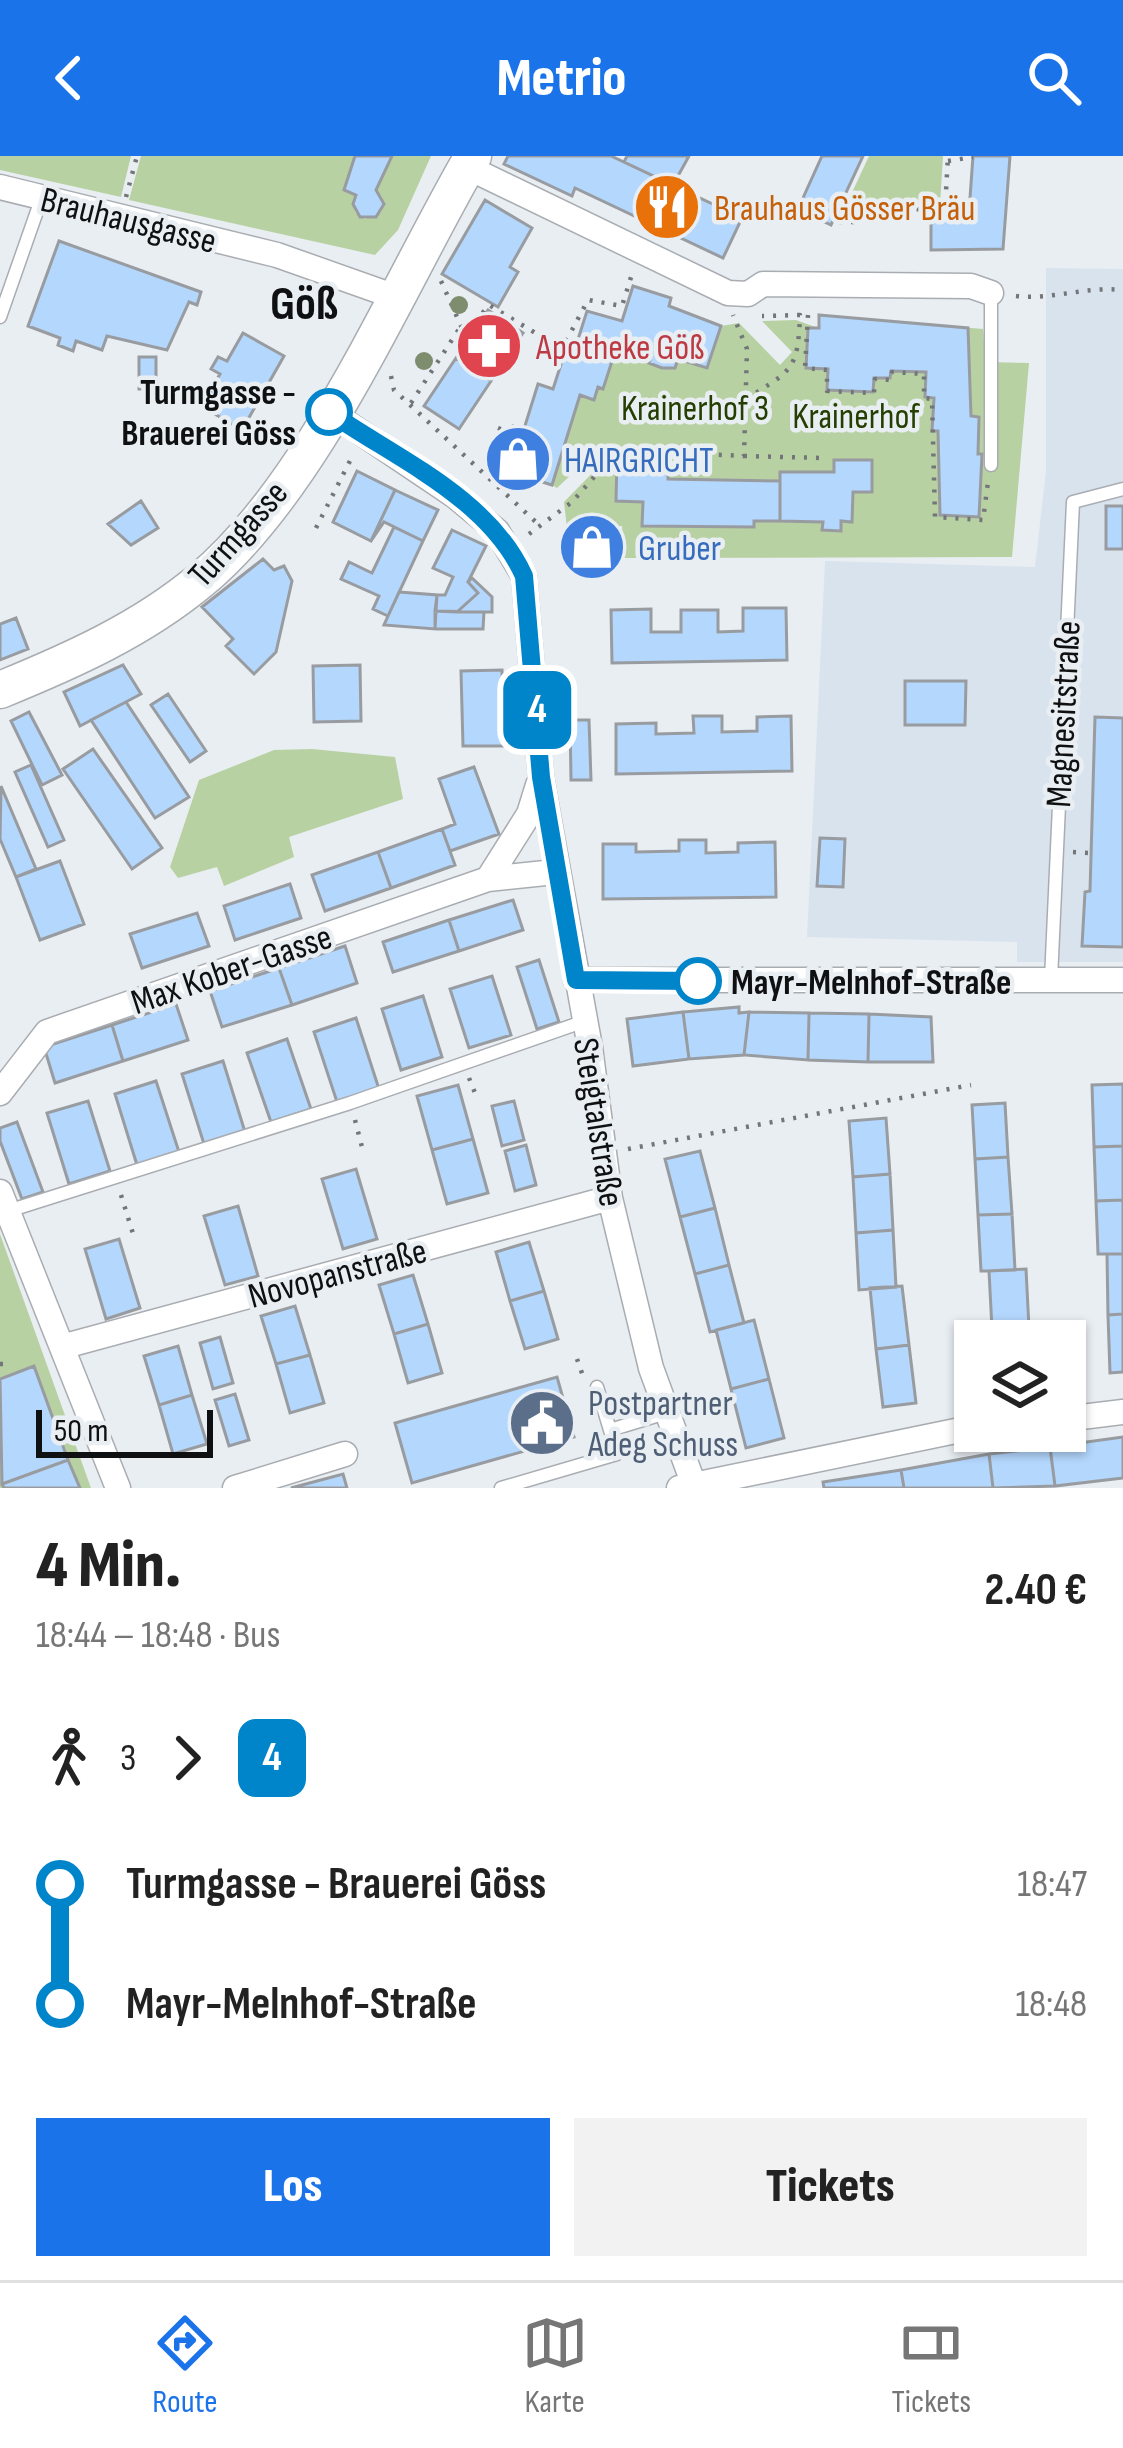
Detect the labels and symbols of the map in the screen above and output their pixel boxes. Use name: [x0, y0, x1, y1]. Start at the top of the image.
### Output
restaurant icon: Brauhaus Gösser Bräu: [632, 172, 702, 242]
street label: Brauhausgasse: [36, 179, 221, 264]
place label: Brauhaus Gösser Bräu: [714, 188, 975, 231]
district label: Göß: [270, 276, 338, 333]
pharmacy icon: Apotheke Göß: [454, 311, 524, 381]
place label: Apotheke Göß: [535, 327, 704, 370]
place label: Turmgasse - Brauerei Göss: [121, 372, 296, 456]
park label: Krainerhof 3: [621, 388, 769, 431]
marker: Turmgasse - Brauerei Göss: [307, 390, 351, 434]
park label: Krainerhof: [792, 396, 920, 439]
shop icon: HAIRGRICHT: [483, 424, 553, 494]
place label: HAIRGRICHT: [564, 440, 714, 483]
street label: Turmgasse: [180, 473, 298, 597]
shop icon: Gruber: [557, 512, 627, 582]
place label: Gruber: [638, 528, 721, 571]
street label: Magnesitstraße: [1038, 620, 1091, 809]
line badge: 4: [498, 671, 576, 749]
street label: Max Kober-Gasse: [126, 916, 338, 1025]
marker: Mayr-Melnhof-Straße: [676, 959, 720, 1003]
place label: Mayr-Melnhof-Straße: [731, 962, 1011, 1005]
street label: Steigtalstraße: [563, 1035, 632, 1210]
street label: Novopanstraße: [244, 1230, 432, 1319]
place label: Postpartner Adeg Schuss: [587, 1383, 738, 1467]
public building icon: Postpartner Adeg Schuss: [507, 1388, 577, 1458]
scale bar: [36, 1404, 213, 1457]

